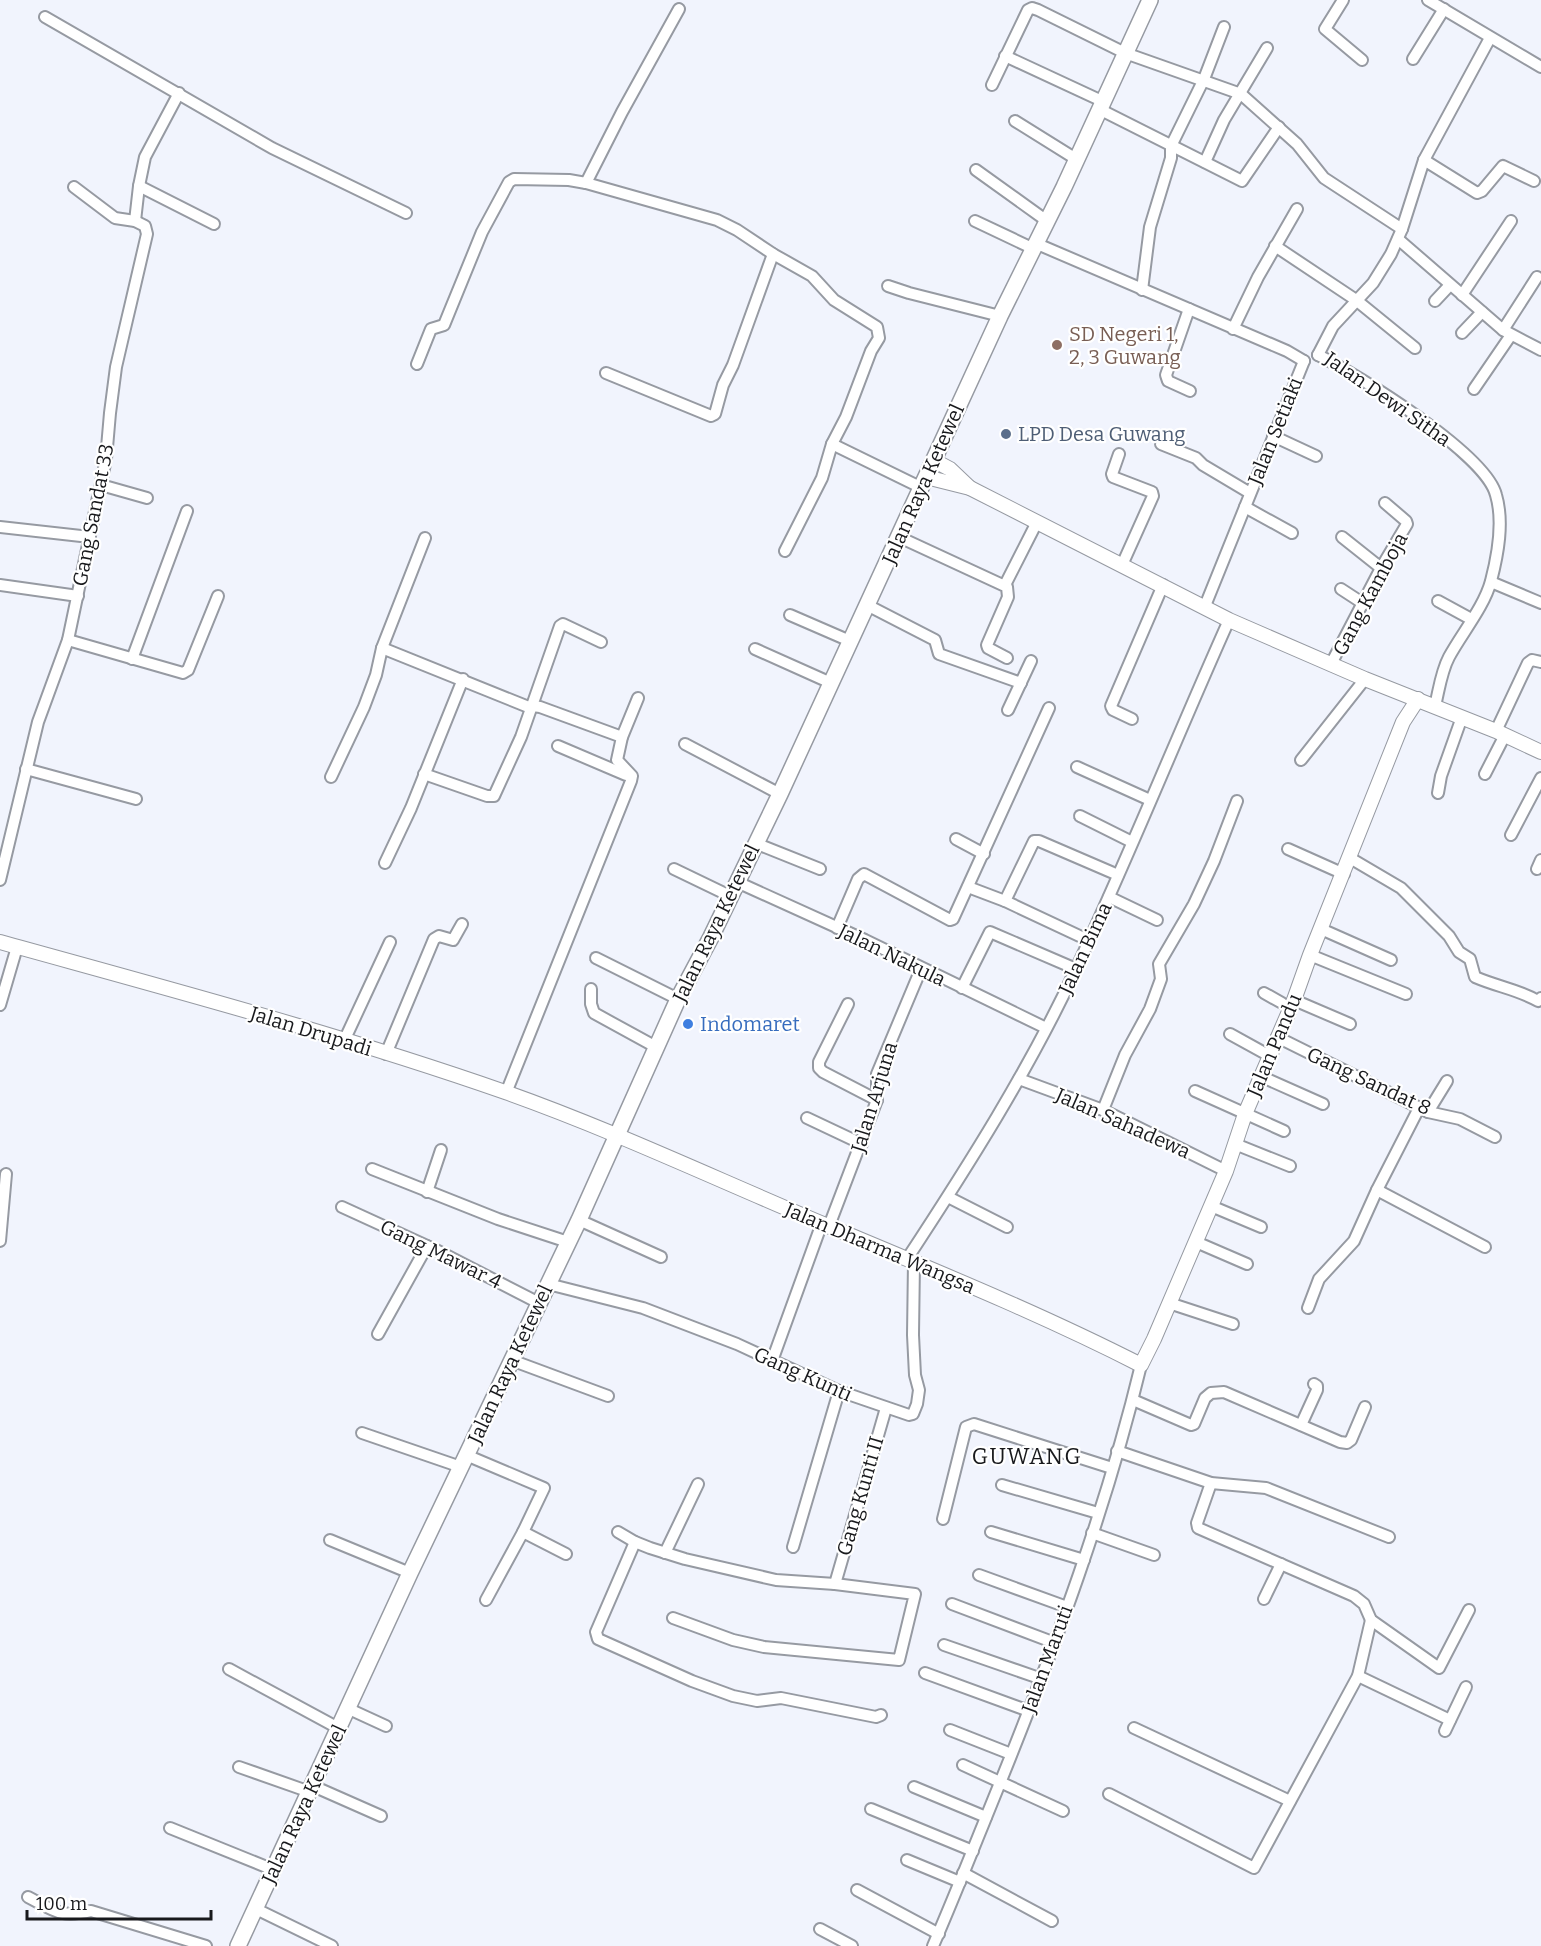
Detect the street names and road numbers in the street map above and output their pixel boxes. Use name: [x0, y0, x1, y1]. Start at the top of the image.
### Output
street label: Jalan Dewi Sitha: [1319, 346, 1456, 451]
street label: Jalan Setiaki: [1242, 374, 1307, 489]
street label: Jalan Raya Ketewel: [877, 400, 969, 569]
street label: Gang Sandat 33: [67, 442, 119, 588]
street label: Gang Kamboja: [1327, 528, 1413, 660]
street label: Jalan Raya Ketewel: [667, 840, 765, 1007]
street label: Jalan Bima: [1053, 898, 1117, 999]
street label: Jalan Nakula: [833, 918, 950, 991]
street label: Jalan Pandu: [1241, 990, 1306, 1101]
street label: Jalan Drupadi: [246, 1001, 375, 1061]
street label: Jalan Arjuna: [846, 1039, 903, 1156]
street label: Gang Sandat 8: [1303, 1042, 1435, 1120]
street label: Jalan Sahadewa: [1051, 1082, 1194, 1163]
street label: Jalan Dharma Wangsa: [780, 1197, 979, 1299]
street label: Gang Mawar 4: [376, 1214, 506, 1294]
street label: Jalan Raya Ketewel: [462, 1280, 557, 1448]
street label: Gang Kunti: [750, 1342, 856, 1406]
street label: Gang Kunti II: [831, 1433, 889, 1559]
street label: Jalan Maruti: [1016, 1602, 1078, 1717]
street label: Jalan Raya Ketewel: [256, 1720, 351, 1888]

